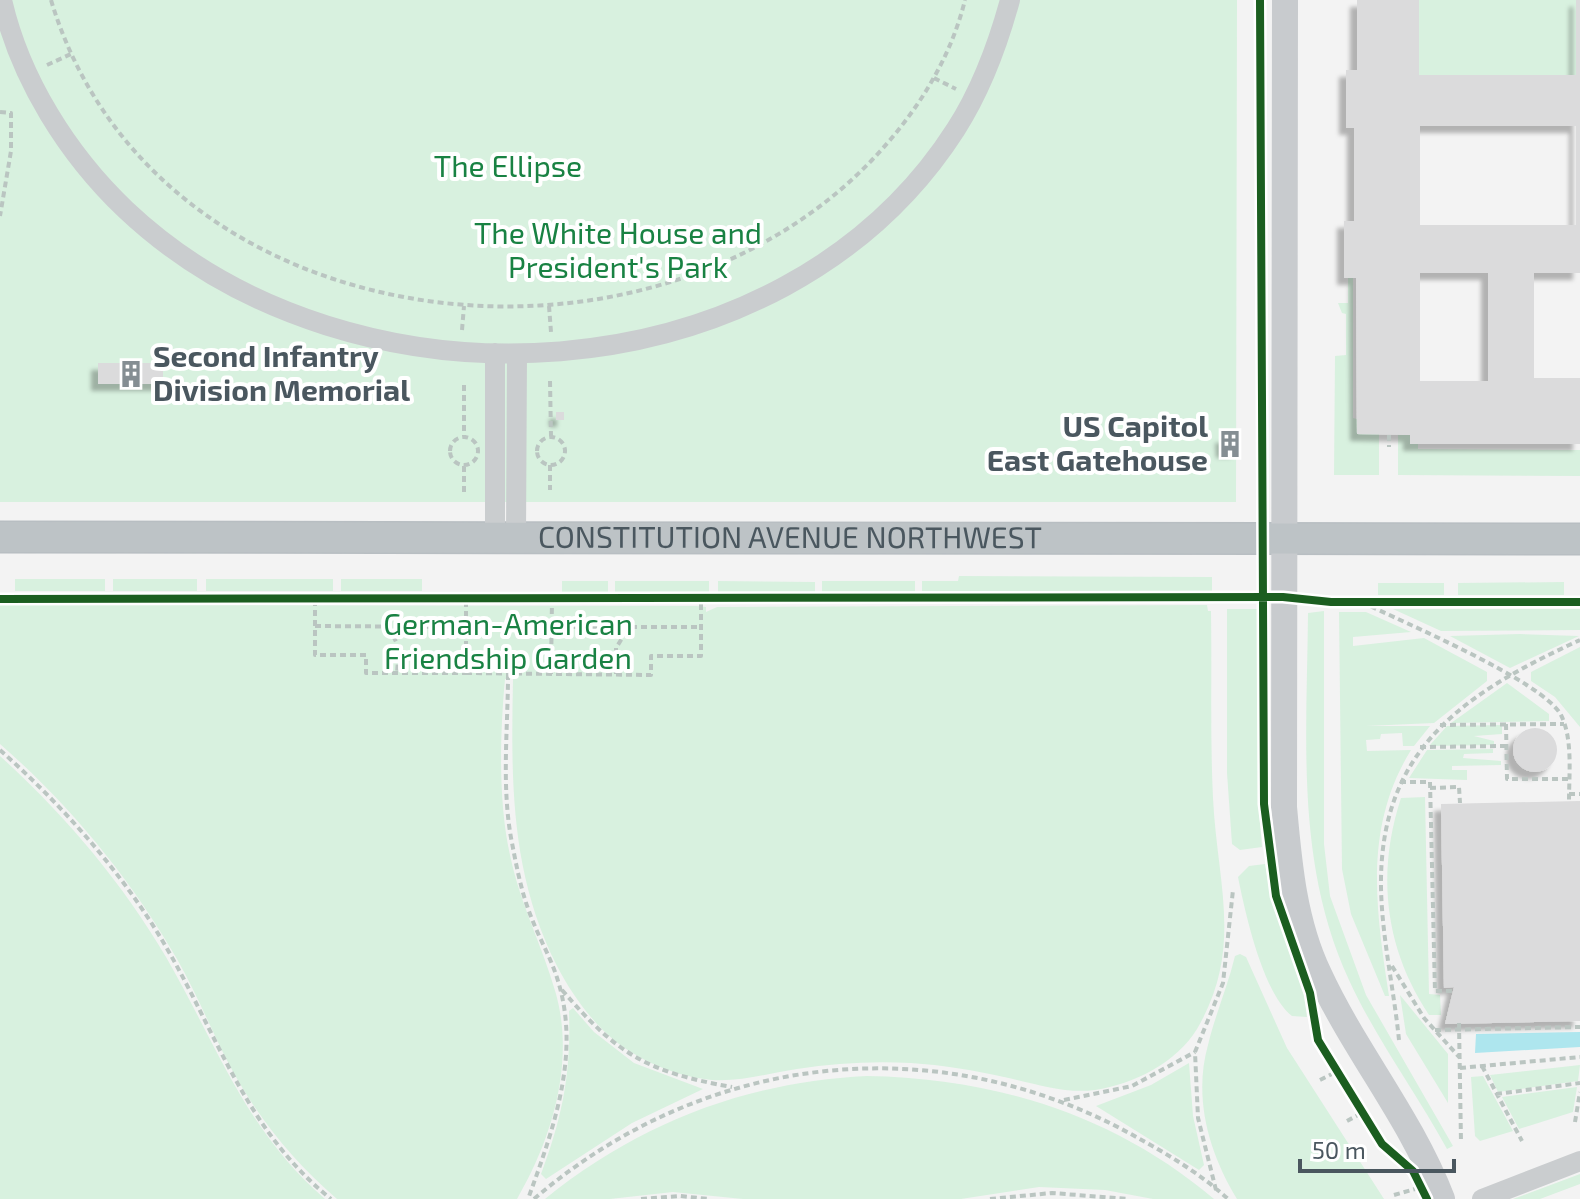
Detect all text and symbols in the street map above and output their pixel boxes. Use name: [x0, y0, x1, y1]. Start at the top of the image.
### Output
park label: The Ellipse: [434, 147, 582, 183]
park label: The White House and President's Park: [474, 214, 762, 284]
place label: Second Infantry Division Memorial: [153, 337, 410, 407]
building icon: Second Infantry Division Memorial: [116, 359, 146, 389]
place label: US Capitol East Gatehouse: [987, 407, 1208, 477]
building icon: US Capitol East Gatehouse: [1215, 429, 1245, 459]
street label: CONSTITUTION AVENUE NORTHWEST: [538, 518, 1042, 554]
park label: German-American Friendship Garden: [383, 605, 633, 675]
scale bar: [1300, 1123, 1454, 1173]
text: 50 m: [1312, 1135, 1366, 1164]

